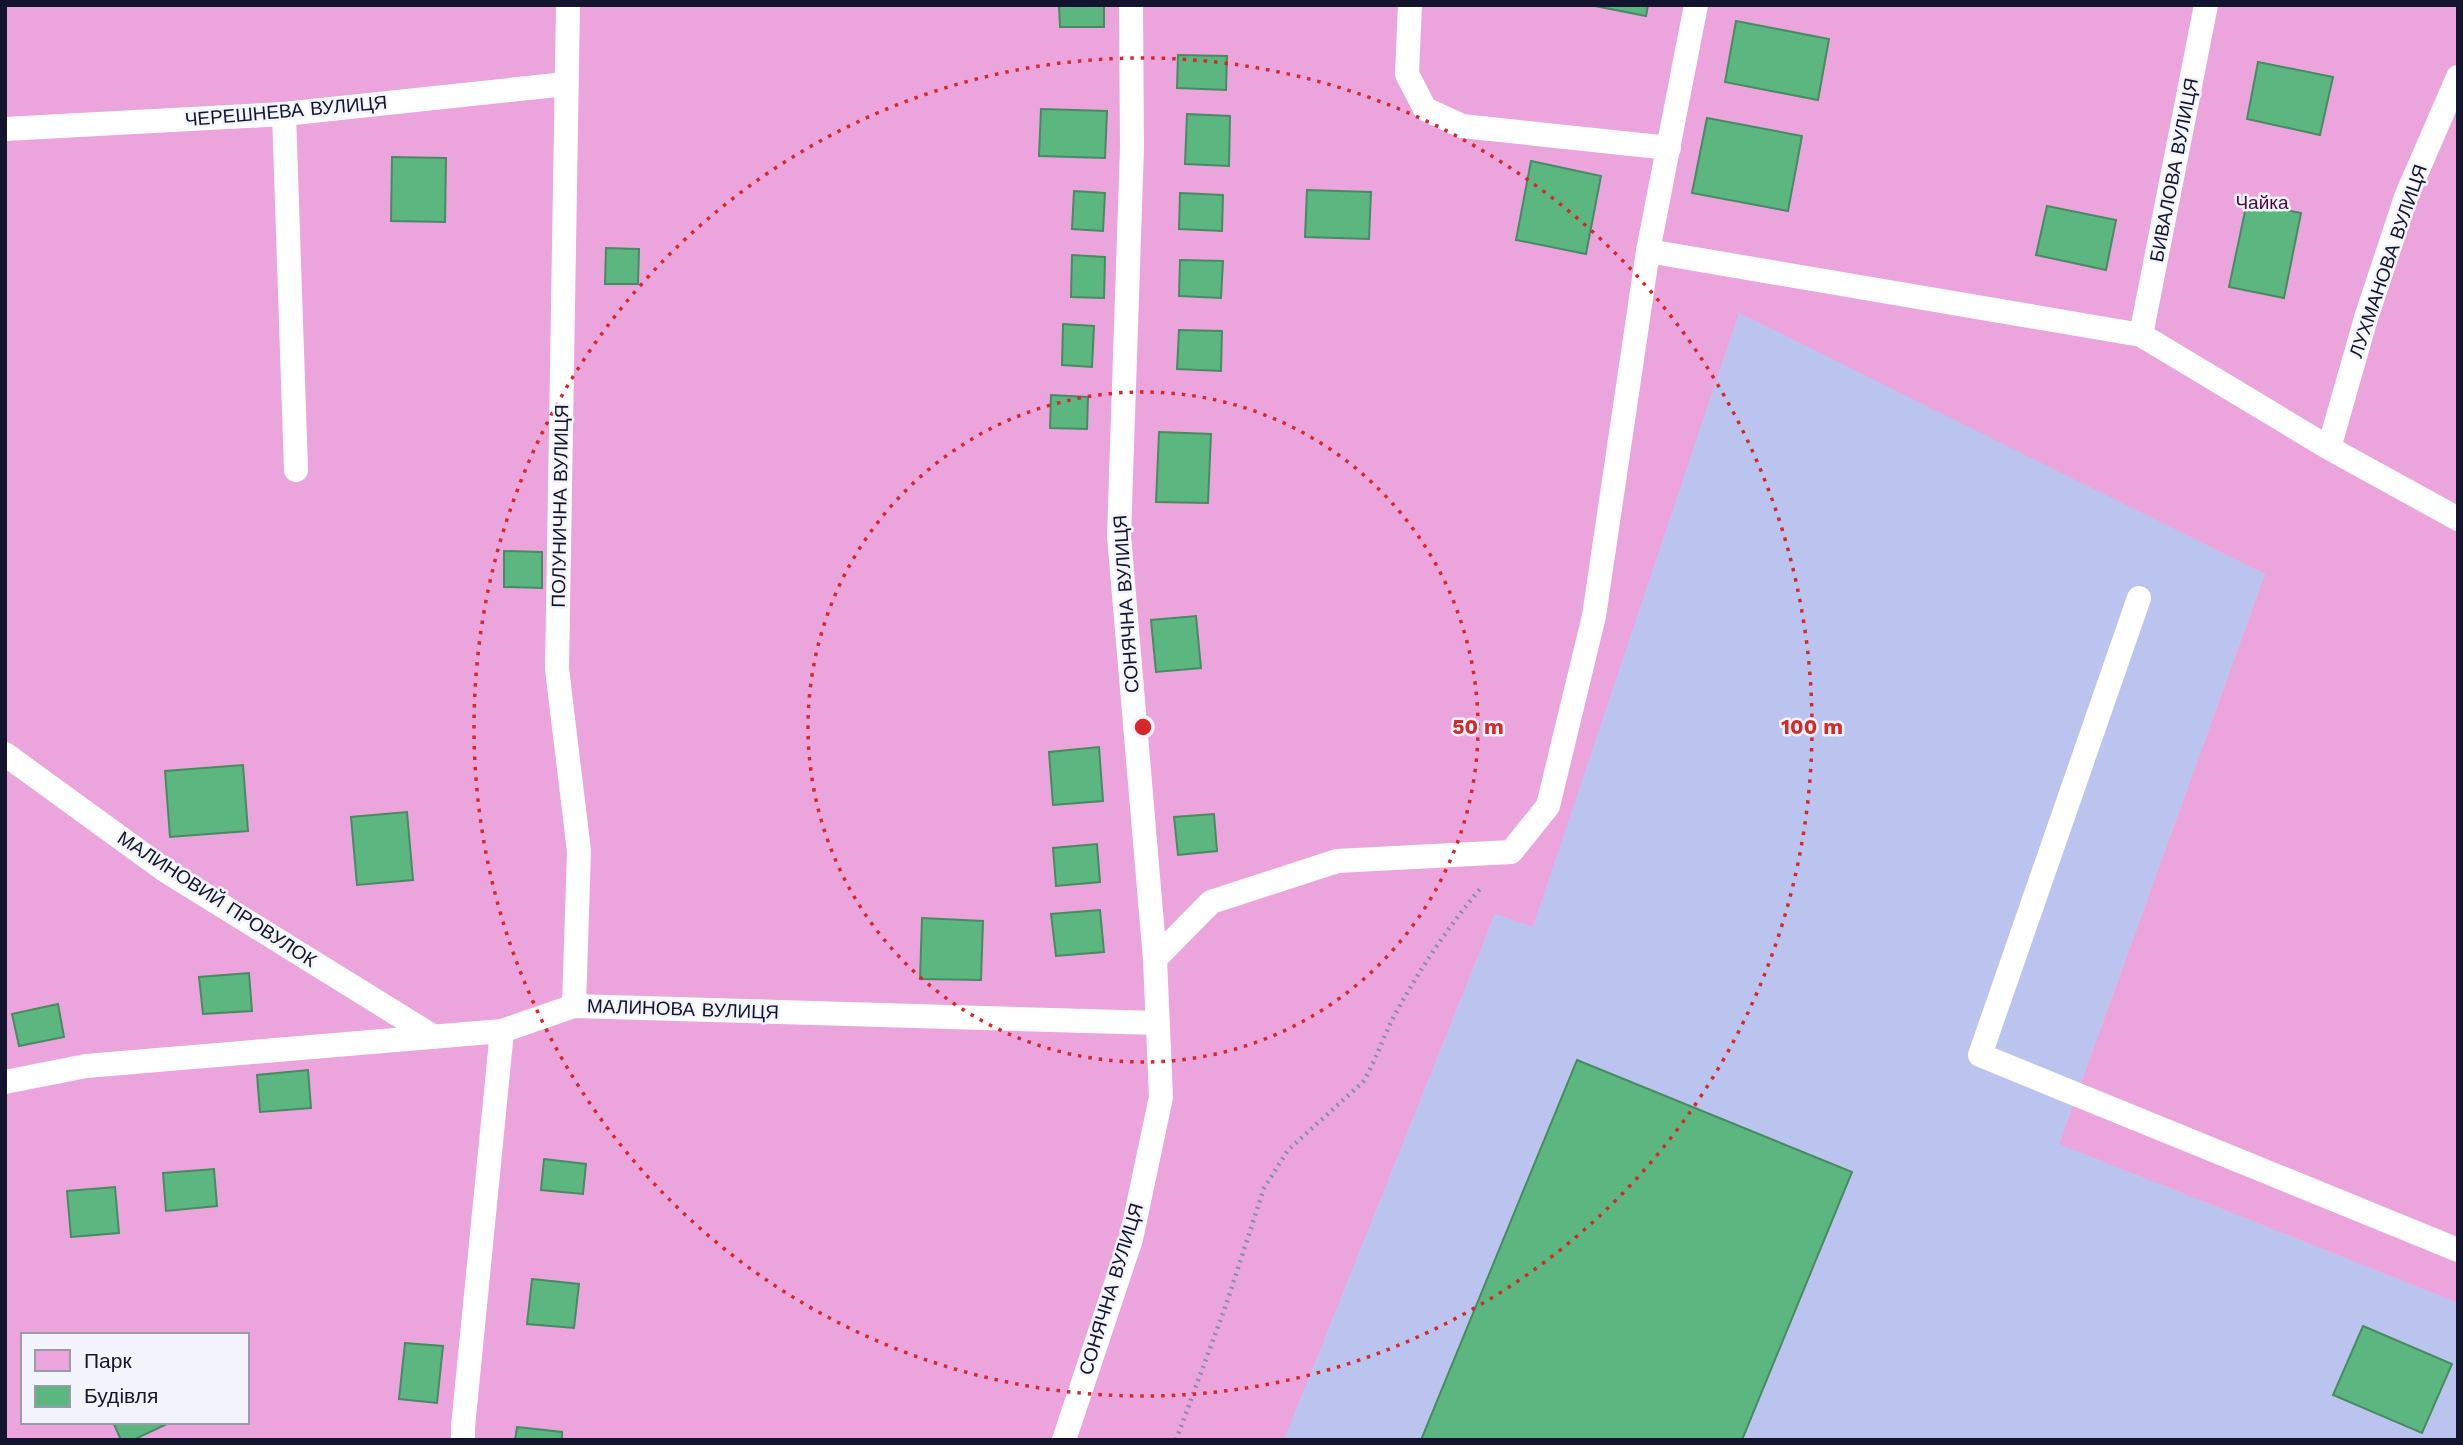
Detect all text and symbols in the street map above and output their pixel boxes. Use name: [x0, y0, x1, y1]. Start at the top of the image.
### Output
street label: БИВАЛОВА ВУЛИЦЯ: [2145, 76, 2203, 264]
street label: ЧЕРЕШНЕВА ВУЛИЦЯ: [184, 91, 388, 131]
street label: ЛУХМАНОВА ВУЛИЦЯ: [2344, 161, 2432, 361]
park label: Чайка: [2235, 191, 2289, 214]
street label: ПОЛУНИЧНА ВУЛИЦЯ: [547, 404, 573, 608]
street label: СОНЯЧНА ВУЛИЦЯ: [1108, 514, 1144, 694]
text: 50 m: [1452, 714, 1504, 739]
text: 100 m: [1781, 714, 1843, 739]
centre of rings: [1131, 715, 1155, 739]
street label: МАЛИНОВИЙ ПРОВУЛОК: [113, 826, 321, 972]
street label: МАЛИНОВА ВУЛИЦЯ: [587, 994, 779, 1024]
street label: СОНЯЧНА ВУЛИЦЯ: [1074, 1200, 1148, 1378]
legend: [21, 1333, 248, 1424]
text: Парк: [84, 1348, 132, 1373]
text: Будівля: [84, 1383, 158, 1408]

